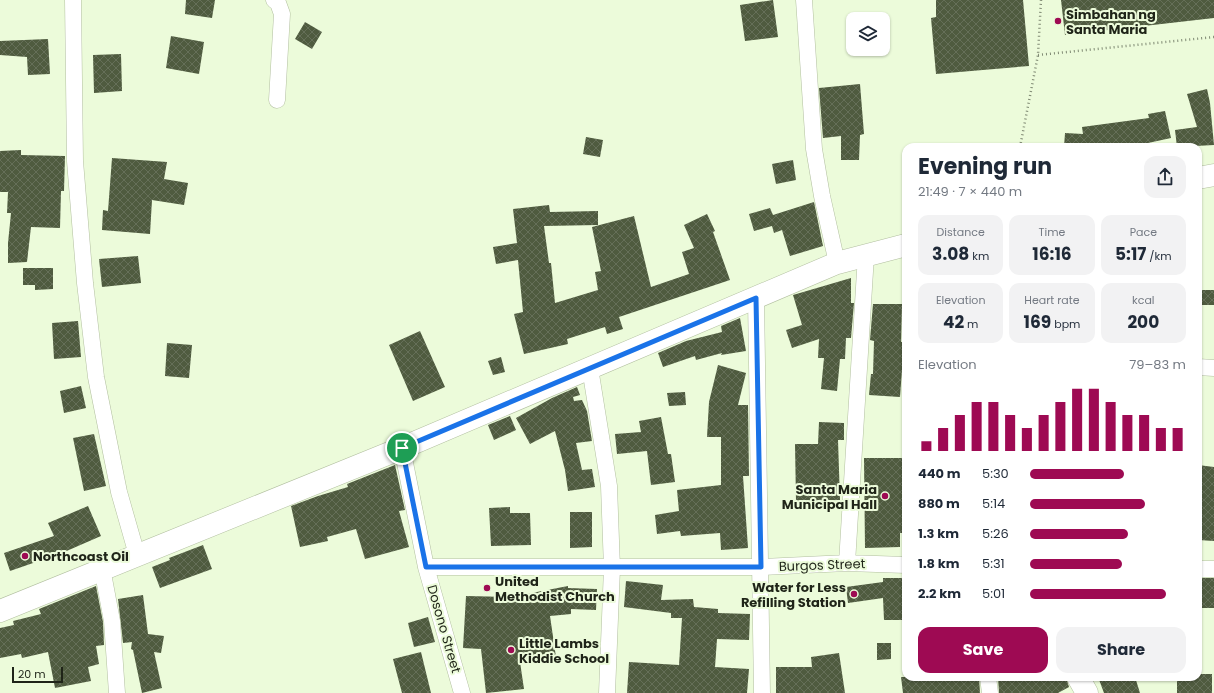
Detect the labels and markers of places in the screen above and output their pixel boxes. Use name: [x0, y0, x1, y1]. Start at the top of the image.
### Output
place label: Simbahan ng Santa Maria: [1066, 5, 1156, 39]
marker: Simbahan ng Santa Maria: [1053, 16, 1063, 26]
pin: [385, 431, 419, 465]
place label: Santa Maria Municipal Hall: [782, 480, 877, 514]
marker: Santa Maria Municipal Hall: [880, 491, 890, 501]
place label: Northcoast Oil: [33, 547, 129, 566]
marker: Northcoast Oil: [20, 551, 30, 561]
place label: United Methodist Church: [495, 572, 615, 606]
place label: Water for Less Refilling Station: [741, 578, 846, 612]
marker: United Methodist Church: [482, 583, 492, 593]
marker: Water for Less Refilling Station: [849, 589, 859, 599]
place label: Little Lambs Kiddie School: [519, 634, 609, 668]
marker: Little Lambs Kiddie School: [506, 645, 516, 655]

